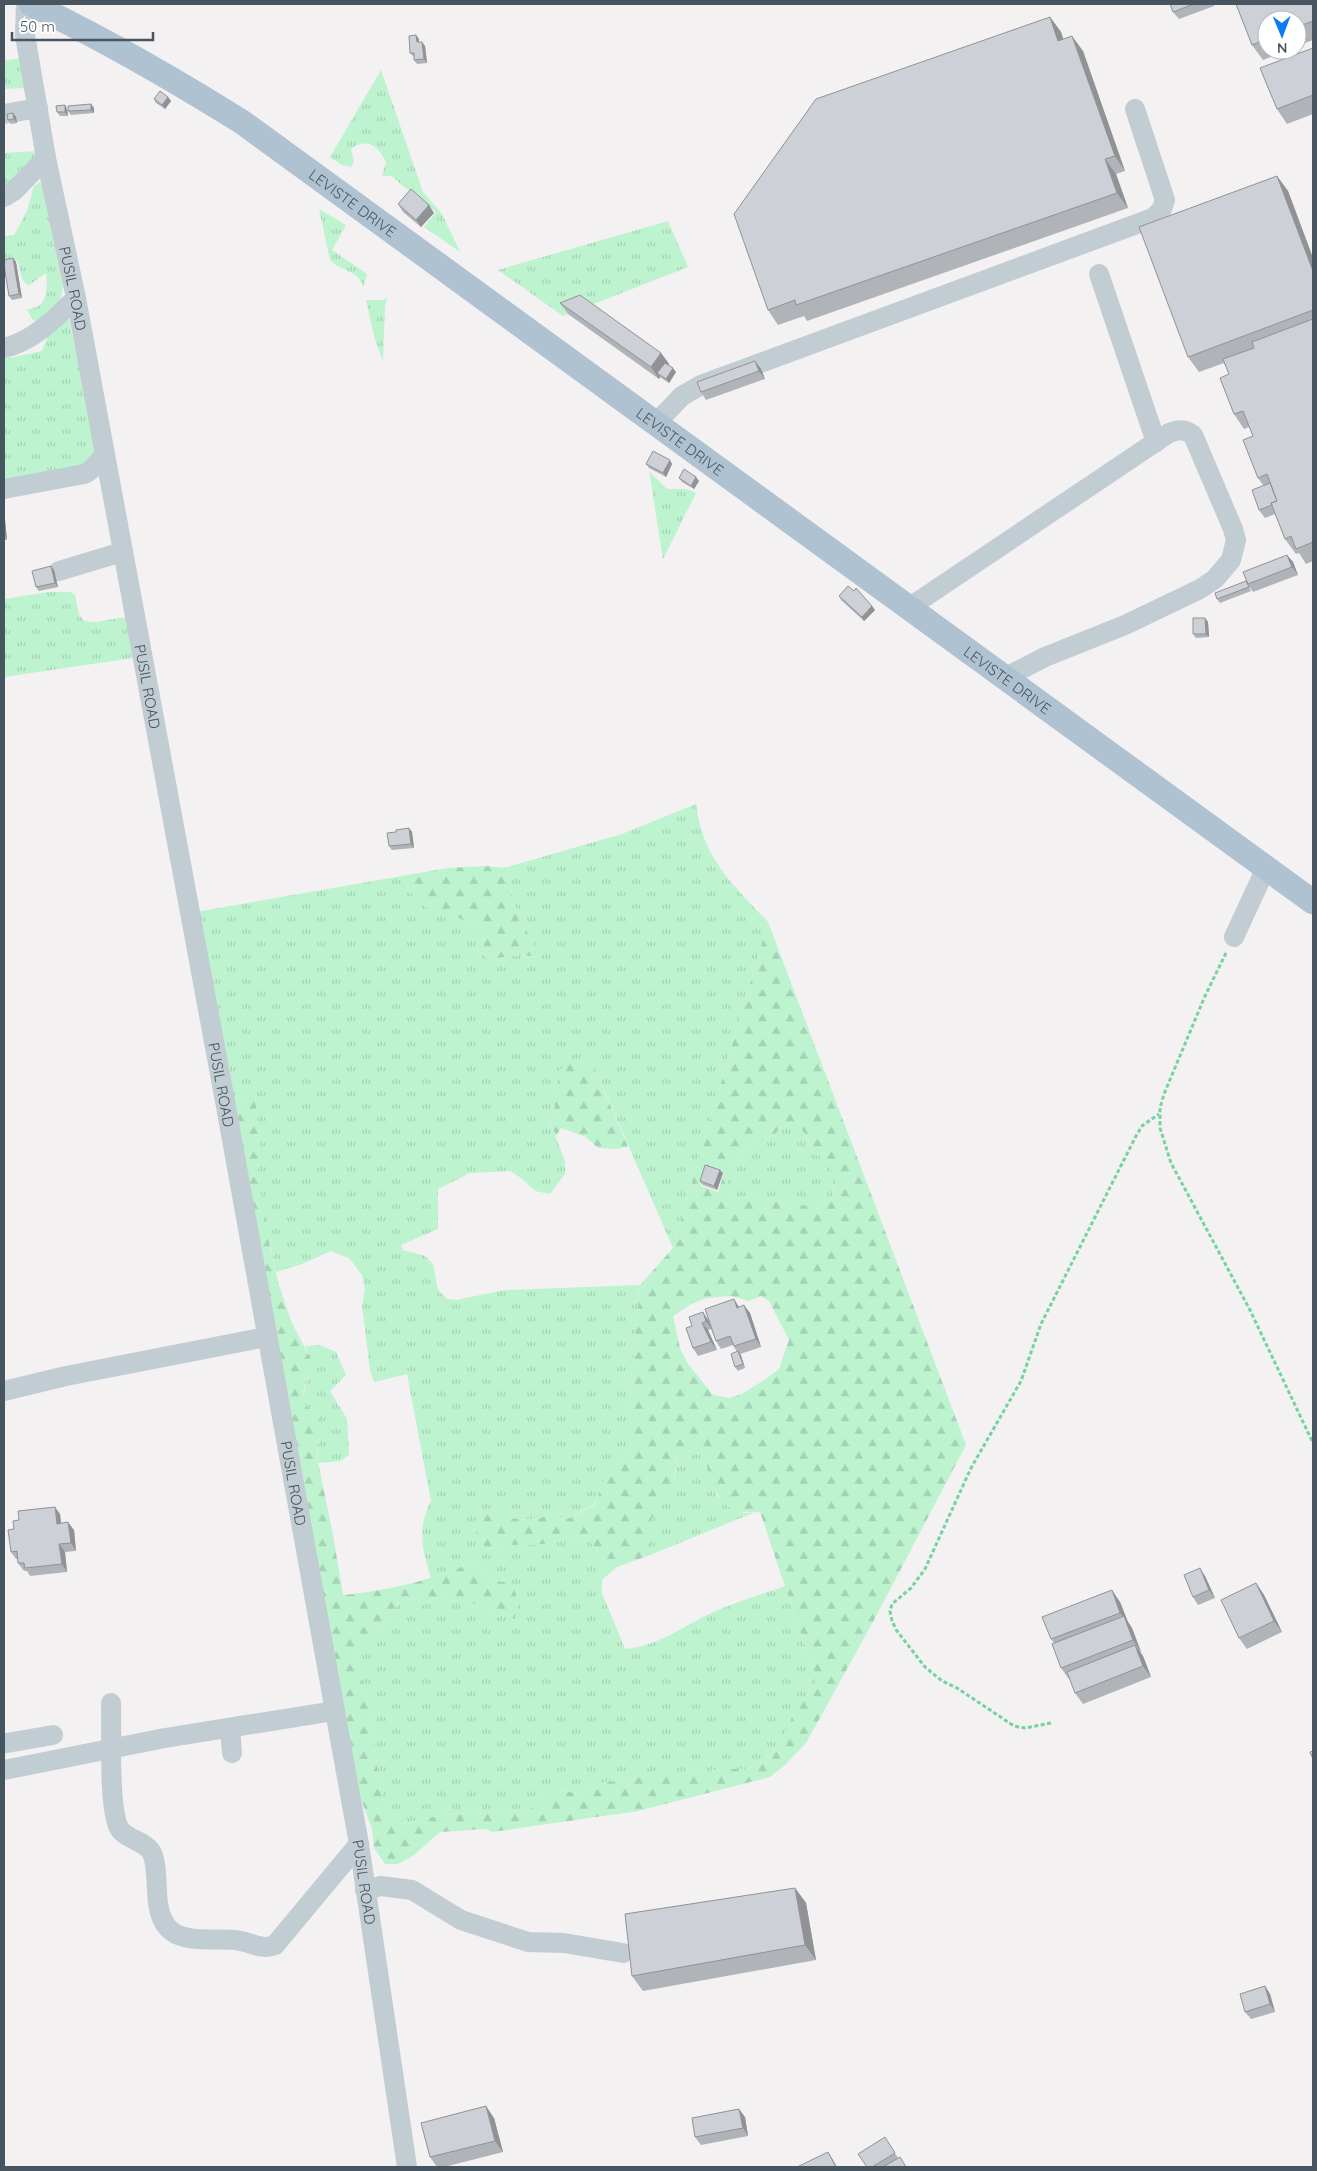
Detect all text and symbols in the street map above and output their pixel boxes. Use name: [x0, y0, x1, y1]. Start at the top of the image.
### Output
scale bar: [12, 10, 154, 42]
north arrow: [1257, 10, 1307, 60]
text: 50 m: [20, 17, 55, 36]
text: N: [1277, 39, 1288, 57]
street label: LEVISTE DRIVE: [305, 165, 400, 241]
street label: PUSIL ROAD: [56, 244, 91, 332]
street label: LEVISTE DRIVE: [633, 403, 728, 479]
street label: LEVISTE DRIVE: [960, 641, 1055, 718]
street label: PUSIL ROAD: [131, 643, 165, 730]
street label: PUSIL ROAD: [205, 1041, 239, 1129]
street label: PUSIL ROAD: [277, 1439, 311, 1527]
street label: PUSIL ROAD: [349, 1838, 380, 1926]

